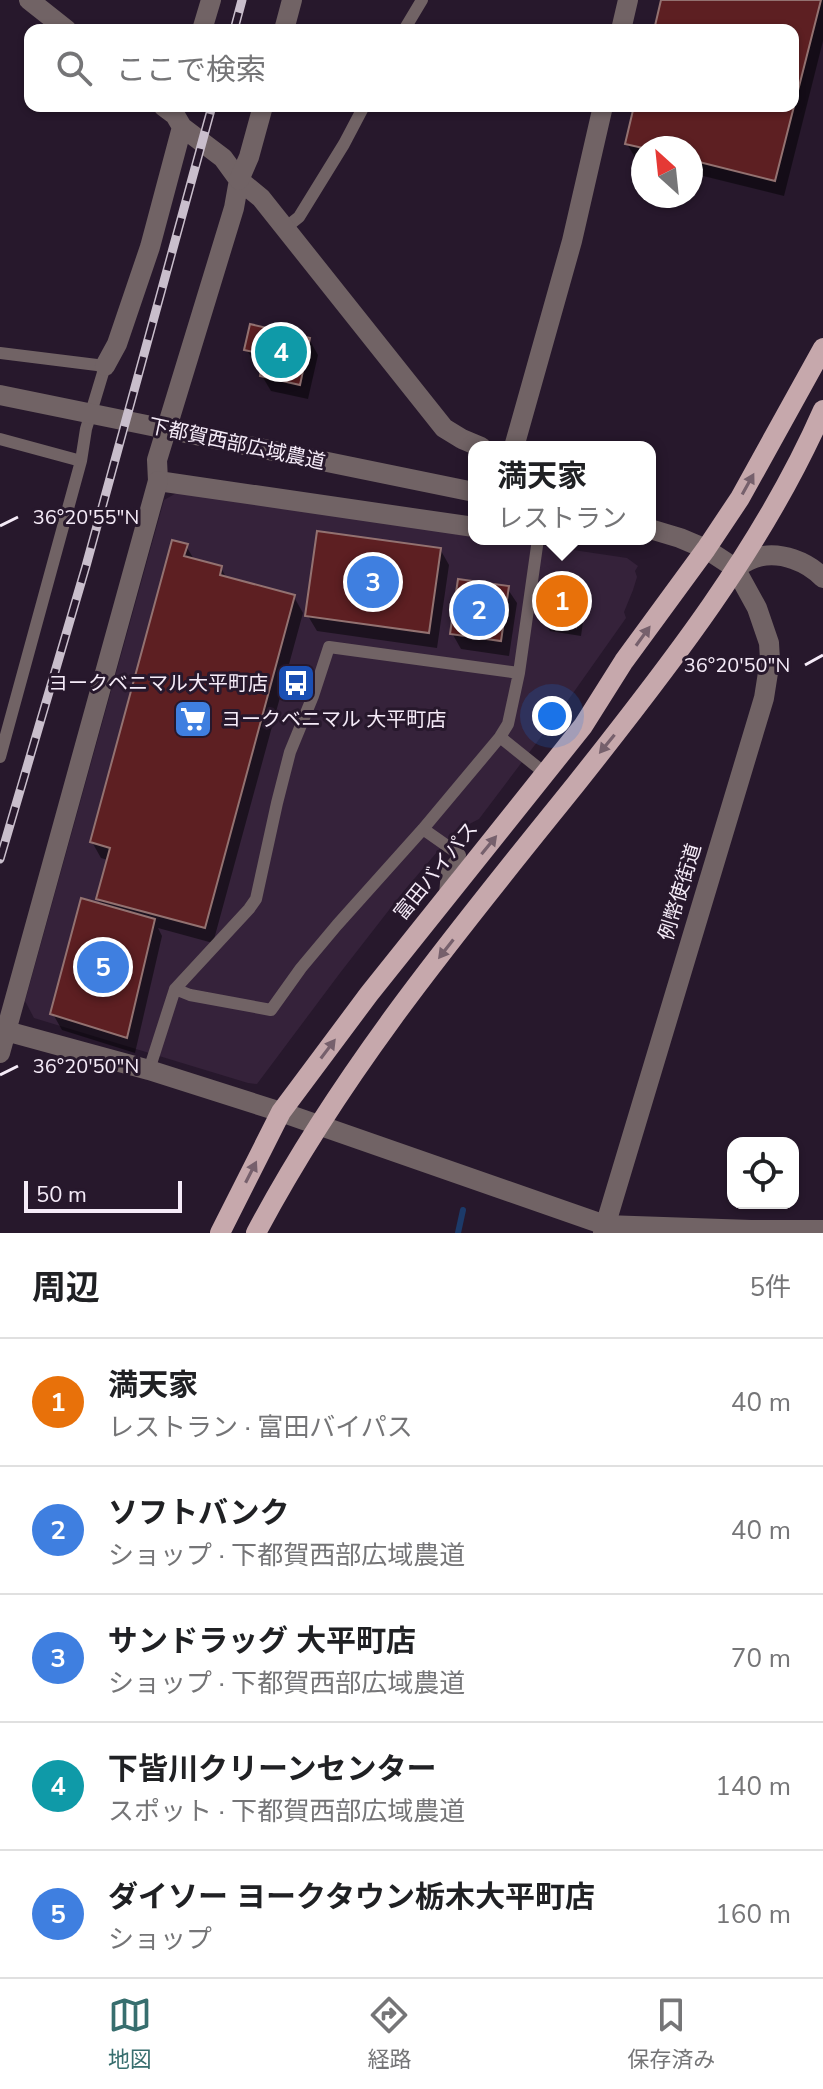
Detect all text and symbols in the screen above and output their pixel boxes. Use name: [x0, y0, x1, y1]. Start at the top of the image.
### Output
search box: [24, 24, 799, 112]
icon: search: [52, 46, 96, 90]
text: ここで検索: [116, 50, 266, 91]
north arrow: [631, 136, 703, 208]
pin: 4: [255, 322, 307, 382]
street label: 下都賀西部広域農道: [146, 412, 328, 476]
popup: [468, 441, 656, 545]
text: 満天家: [497, 456, 587, 497]
one-way arrow: [741, 473, 755, 495]
text: レストラン: [497, 501, 627, 536]
text: 36°20'55"N: [33, 504, 139, 531]
pin: 3: [347, 552, 399, 612]
pin: 1: [536, 571, 588, 631]
pin: 2: [453, 580, 505, 640]
one-way arrow: [635, 625, 650, 646]
text: 36°20'50"N: [684, 652, 790, 679]
bus stop icon: ヨークベニマル大平町店: [275, 662, 317, 704]
place label: ヨークベニマル大平町店: [48, 670, 268, 697]
your location: [532, 696, 572, 736]
supermarket icon: ヨークベニマル 大平町店: [172, 698, 214, 740]
place label: ヨークベニマル 大平町店: [221, 706, 446, 733]
one-way arrow: [599, 734, 616, 754]
street label: 富田バイパス: [388, 816, 484, 926]
one-way arrow: [480, 835, 496, 855]
street label: 例幣使街道: [652, 840, 708, 944]
pin: 5: [77, 937, 129, 997]
one-way arrow: [439, 939, 455, 959]
one-way arrow: [320, 1038, 336, 1060]
text: 36°20'50"N: [33, 1053, 139, 1080]
map controls: [727, 1137, 799, 1209]
button: locate: [727, 1137, 799, 1209]
one-way arrow: [244, 1161, 257, 1184]
scale bar: [24, 1177, 182, 1213]
text: 50 m: [36, 1180, 87, 1210]
text: 周辺: [32, 1265, 100, 1311]
text: 5件: [749, 1270, 791, 1305]
text: 満天家: [108, 1365, 198, 1406]
text: 1: [50, 1385, 66, 1420]
text: 40 m: [731, 1385, 791, 1420]
text: レストラン · 富田バイパス: [108, 1410, 413, 1445]
text: ソフトバンク: [108, 1493, 290, 1534]
text: 2: [50, 1513, 66, 1548]
text: 40 m: [731, 1513, 791, 1548]
text: ショップ · 下都賀西部広域農道: [108, 1538, 465, 1573]
text: サンドラッグ 大平町店: [108, 1621, 416, 1662]
text: 3: [50, 1641, 66, 1676]
text: 70 m: [731, 1641, 791, 1676]
text: ショップ · 下都賀西部広域農道: [108, 1666, 465, 1701]
text: 下皆川クリーンセンター: [108, 1749, 437, 1790]
text: 4: [50, 1769, 66, 1804]
text: 140 m: [715, 1769, 791, 1804]
text: スポット · 下都賀西部広域農道: [108, 1794, 465, 1829]
text: ダイソー ヨークタウン栃木大平町店: [108, 1877, 595, 1918]
text: 5: [50, 1897, 66, 1932]
text: 160 m: [715, 1897, 791, 1932]
text: ショップ: [108, 1922, 212, 1957]
tab: 地図: [108, 1993, 152, 2075]
tab: 経路: [367, 1993, 411, 2075]
tab: 保存済み: [627, 1993, 715, 2075]

